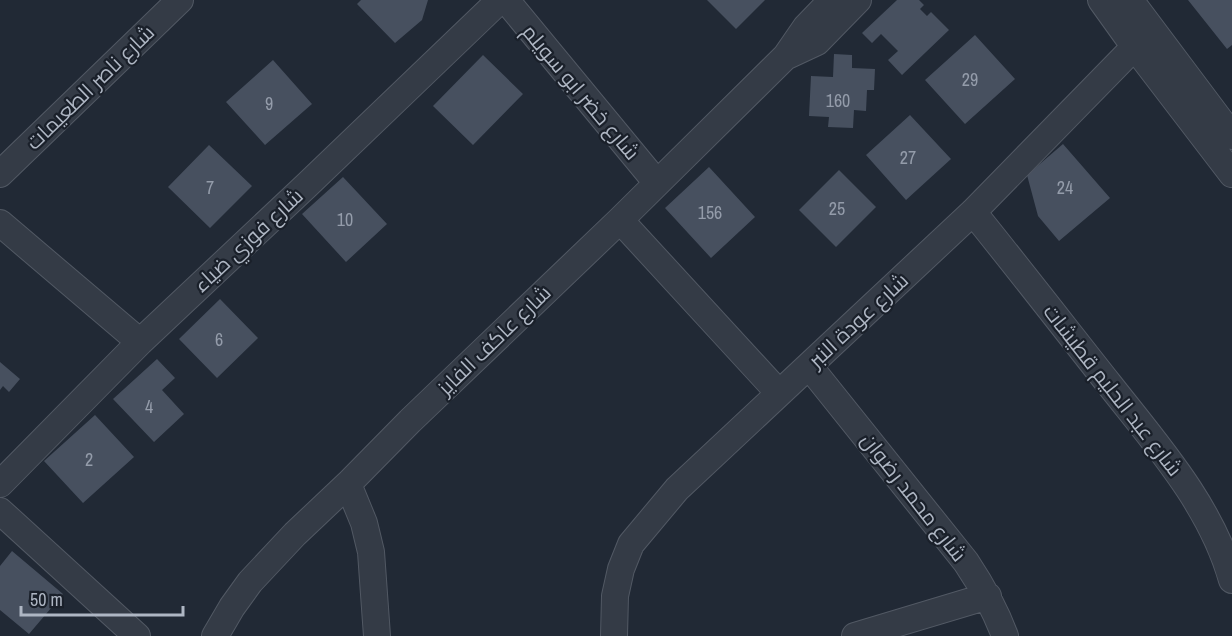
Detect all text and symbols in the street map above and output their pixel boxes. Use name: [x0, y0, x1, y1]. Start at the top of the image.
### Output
street label: شارع ناصر الطعيمات: [19, 18, 161, 156]
street label: شارع خضر ابو سويلم: [516, 18, 646, 166]
house number: 29: [962, 67, 978, 92]
house number: 160: [826, 88, 850, 113]
house number: 9: [265, 91, 273, 116]
house number: 27: [900, 145, 916, 170]
house number: 7: [206, 175, 214, 200]
house number: 24: [1057, 175, 1073, 200]
street label: شارع فوزي ضياء: [187, 181, 311, 300]
house number: 25: [829, 196, 845, 221]
house number: 156: [698, 200, 722, 225]
house number: 10: [337, 207, 353, 232]
street label: شارع عودة النبر: [801, 266, 914, 375]
street label: شارع عاكف الفايز: [430, 278, 557, 402]
street label: شارع عبد الحليم قطيشات: [1037, 298, 1189, 482]
house number: 6: [215, 327, 223, 352]
house number: 4: [145, 394, 153, 419]
street label: شارع محمد رضوان: [854, 426, 974, 568]
house number: 2: [85, 447, 93, 472]
scale bar: [21, 579, 183, 617]
text: 50 m: [30, 587, 63, 612]

